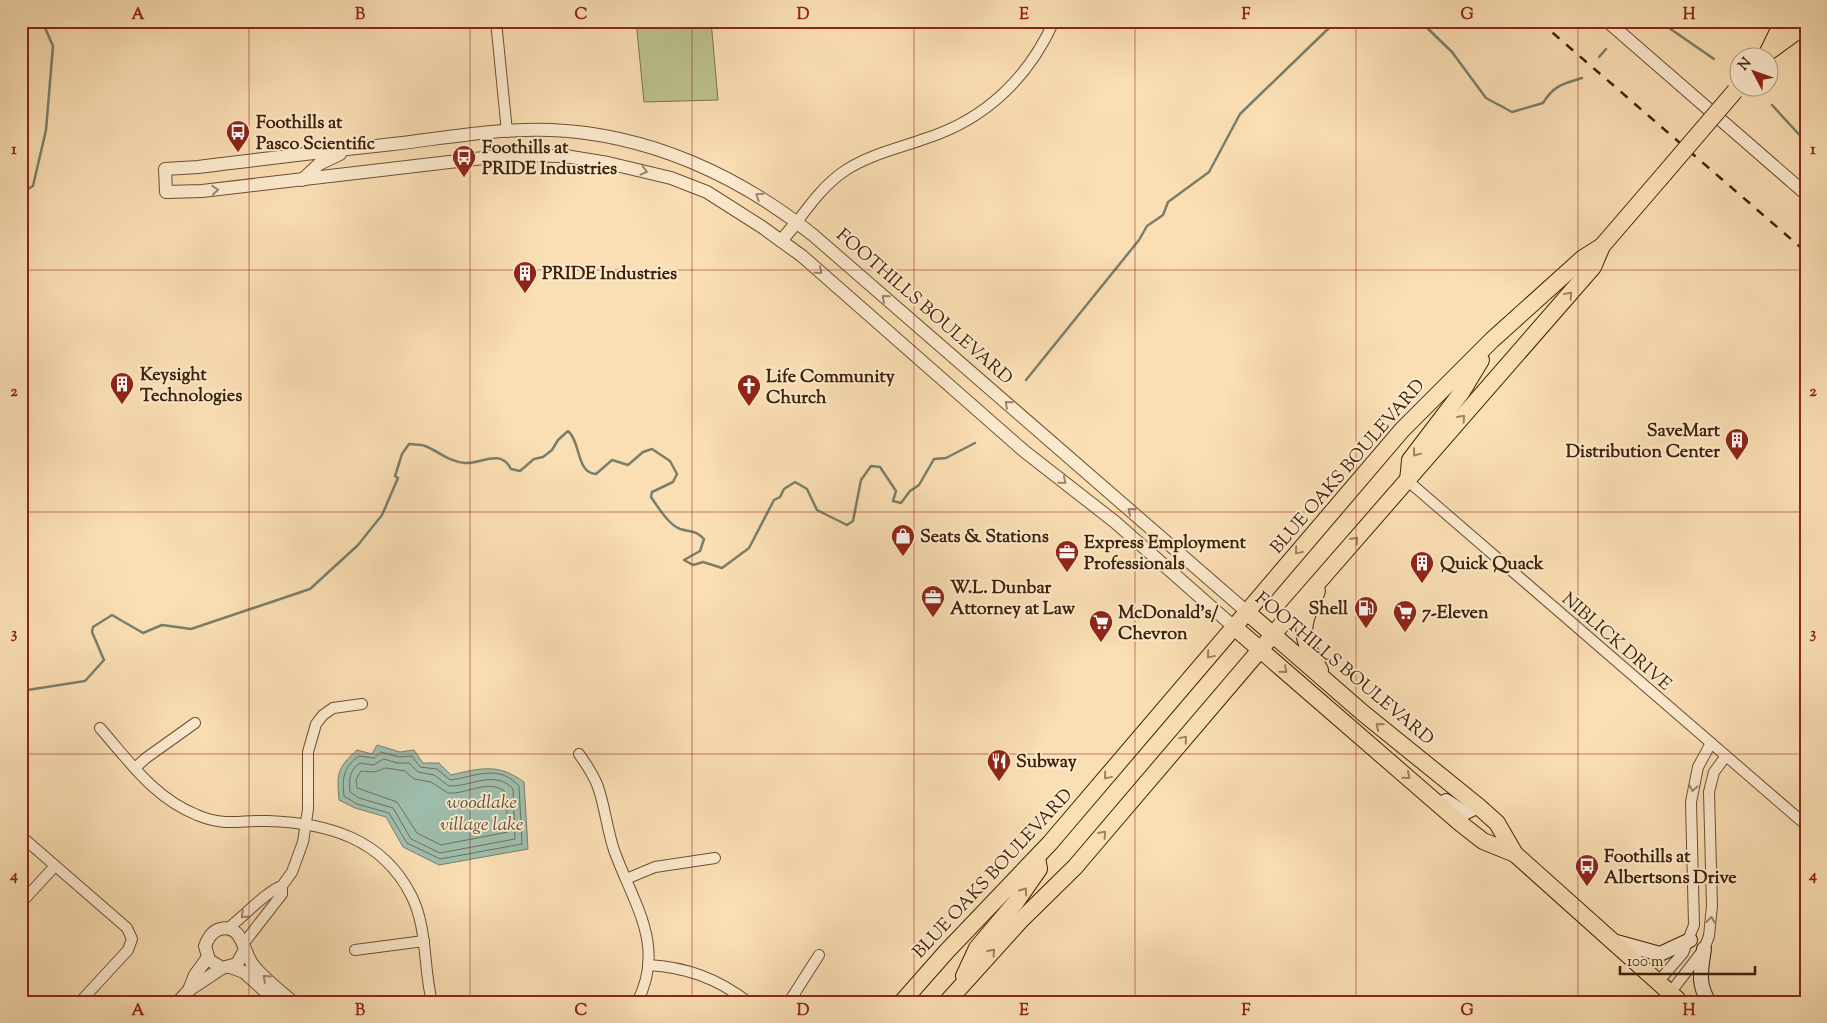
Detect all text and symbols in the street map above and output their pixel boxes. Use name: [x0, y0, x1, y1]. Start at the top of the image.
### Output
text: A: [132, 4, 145, 27]
text: B: [355, 4, 365, 27]
text: C: [575, 4, 588, 27]
text: D: [797, 4, 810, 27]
text: E: [1019, 4, 1029, 27]
text: F: [1242, 4, 1251, 27]
text: G: [1460, 4, 1474, 27]
text: H: [1683, 4, 1696, 27]
north arrow: [1730, 48, 1780, 98]
text: N: [1734, 54, 1757, 76]
place label: Foothills at Pasco Scientific: [256, 111, 376, 158]
bus stop icon: Foothills at Pasco Scientific: [225, 119, 251, 153]
place label: Foothills at PRIDE Industries: [482, 136, 617, 183]
text: 1: [11, 139, 17, 162]
text: 1: [1810, 139, 1816, 162]
bus stop icon: Foothills at PRIDE Industries: [451, 144, 477, 178]
one-way arrow: [639, 165, 648, 176]
one-way arrow: [211, 185, 219, 196]
one-way arrow: [756, 192, 765, 202]
street label: FOOTHILLS BOULEVARD: [830, 223, 1018, 392]
building icon: PRIDE Industries: [512, 260, 538, 294]
place label: PRIDE Industries: [542, 262, 677, 288]
one-way arrow: [814, 265, 823, 274]
one-way arrow: [1563, 292, 1571, 301]
one-way arrow: [882, 295, 891, 304]
place label: Keysight Technologies: [140, 363, 242, 410]
place label: Life Community Church: [766, 365, 895, 412]
building icon: Keysight Technologies: [109, 371, 135, 405]
church icon: Life Community Church: [736, 373, 762, 407]
street label: BLUE OAKS BOULEVARD: [1265, 374, 1432, 560]
text: 2: [10, 381, 18, 404]
text: 2: [1809, 381, 1817, 404]
one-way arrow: [1005, 401, 1014, 410]
one-way arrow: [1457, 415, 1465, 424]
place label: SaveMart Distribution Center: [1566, 419, 1721, 466]
building icon: SaveMart Distribution Center: [1724, 427, 1750, 461]
one-way arrow: [1413, 447, 1421, 456]
one-way arrow: [1057, 475, 1066, 484]
one-way arrow: [1128, 507, 1137, 516]
shop icon: Seats & Stations: [890, 523, 916, 557]
place label: Seats & Stations: [920, 525, 1049, 551]
place label: Express Employment Professionals: [1084, 531, 1247, 578]
one-way arrow: [1349, 537, 1358, 546]
office icon: Express Employment Professionals: [1054, 539, 1080, 573]
one-way arrow: [1295, 546, 1304, 555]
building icon: Quick Quack: [1409, 550, 1435, 584]
place label: Quick Quack: [1440, 552, 1544, 578]
place label: W.L. Dunbar Attorney at Law: [950, 576, 1076, 623]
office icon: W.L. Dunbar Attorney at Law: [920, 584, 946, 618]
street label: FOOTHILLS BOULEVARD: [1249, 587, 1439, 752]
street label: NIBLICK DRIVE: [1555, 587, 1676, 698]
fuel station icon: Shell: [1353, 595, 1379, 629]
place label: Shell: [1309, 597, 1349, 623]
supermarket icon: 7-Eleven: [1392, 599, 1418, 633]
place label: McDonald's/ Chevron: [1118, 601, 1219, 648]
place label: 7-Eleven: [1422, 601, 1489, 627]
supermarket icon: McDonald's/ Chevron: [1088, 609, 1114, 643]
text: 3: [11, 623, 18, 646]
text: 3: [1810, 623, 1817, 646]
one-way arrow: [1207, 650, 1216, 659]
one-way arrow: [1279, 665, 1288, 674]
one-way arrow: [1376, 723, 1385, 731]
one-way arrow: [1178, 736, 1187, 745]
restaurant icon: Subway: [986, 748, 1012, 782]
place label: Subway: [1016, 750, 1077, 776]
one-way arrow: [1103, 771, 1112, 780]
one-way arrow: [1402, 771, 1411, 780]
street label: BLUE OAKS BOULEVARD: [907, 783, 1079, 965]
one-way arrow: [1688, 784, 1698, 793]
water label: woodlake village lake: [441, 790, 524, 839]
one-way arrow: [1097, 831, 1106, 840]
place label: Foothills at Albertsons Drive: [1604, 845, 1737, 892]
bus stop icon: Foothills at Albertsons Drive: [1574, 853, 1600, 887]
text: 4: [9, 865, 18, 888]
text: 4: [1808, 865, 1817, 888]
one-way arrow: [1018, 887, 1027, 897]
one-way arrow: [241, 909, 250, 918]
one-way arrow: [1705, 916, 1716, 924]
scale bar: [1620, 943, 1754, 975]
one-way arrow: [986, 949, 995, 958]
text: 100 m: [1627, 952, 1664, 973]
one-way arrow: [263, 975, 272, 984]
text: A: [132, 1000, 145, 1023]
text: B: [355, 1000, 365, 1023]
text: C: [575, 1000, 588, 1023]
text: D: [797, 1000, 810, 1023]
text: E: [1019, 1000, 1029, 1023]
text: F: [1242, 1000, 1251, 1023]
text: G: [1460, 1000, 1474, 1023]
text: H: [1683, 1000, 1696, 1023]

